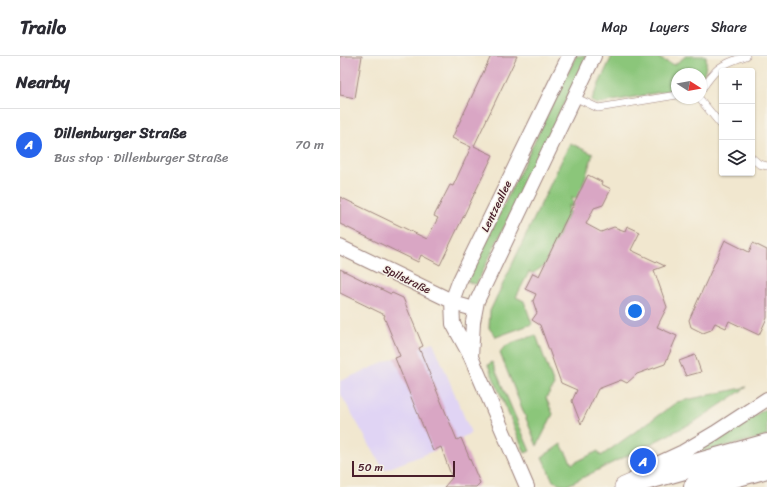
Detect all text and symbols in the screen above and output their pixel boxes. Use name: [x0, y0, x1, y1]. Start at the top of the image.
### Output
text: Trailo: [20, 11, 66, 44]
text: Map: [602, 15, 627, 40]
text: Layers: [649, 15, 689, 40]
text: Share: [711, 15, 747, 40]
text: Nearby: [16, 67, 70, 97]
north arrow: [671, 68, 707, 104]
map controls: [719, 68, 755, 176]
button: +: [719, 68, 755, 104]
button: −: [719, 104, 755, 140]
text: Dillenburger Straße: [54, 120, 187, 146]
text: A: [25, 133, 33, 156]
text: 70 m: [295, 133, 324, 156]
button: layers: [719, 140, 755, 176]
text: Bus stop · Dillenburger Straße: [54, 146, 228, 169]
street label: Lentzeallee: [476, 177, 517, 235]
street label: Spilstraße: [380, 260, 435, 299]
your location: [625, 301, 645, 321]
pin: A: [630, 446, 656, 476]
text: 50 m: [358, 458, 383, 477]
scale bar: [352, 459, 455, 478]

